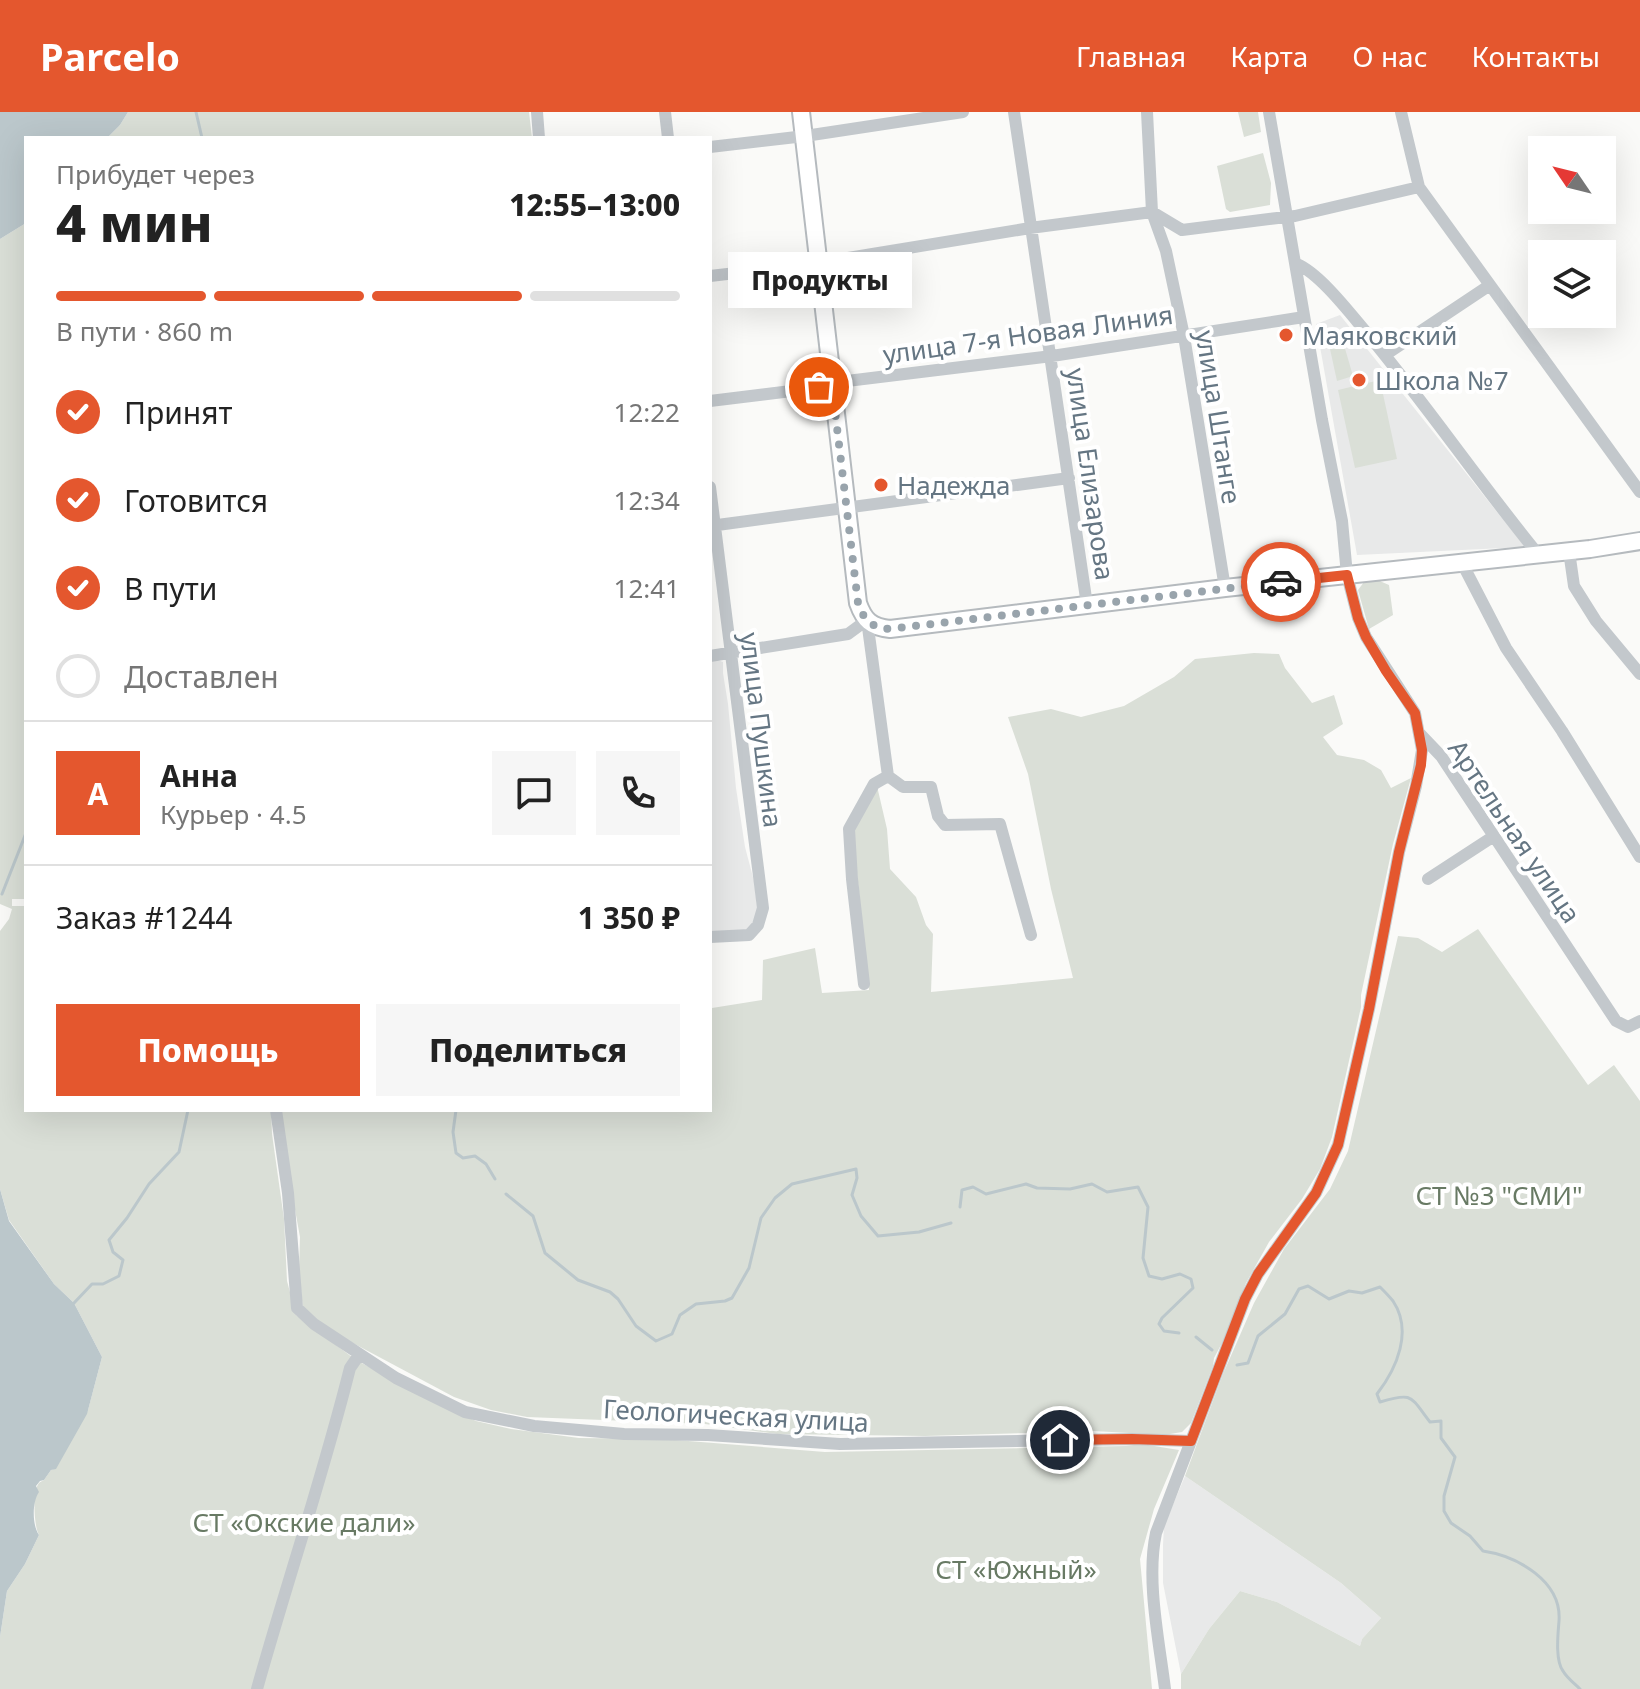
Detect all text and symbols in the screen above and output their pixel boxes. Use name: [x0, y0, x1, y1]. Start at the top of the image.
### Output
text: Parcelo: [40, 30, 180, 82]
text: Главная: [1076, 37, 1186, 75]
text: Карта: [1230, 37, 1308, 75]
text: О нас: [1352, 37, 1428, 75]
text: Контакты: [1472, 37, 1600, 75]
north arrow: [1528, 136, 1616, 224]
map controls: [1528, 136, 1616, 328]
text: Прибудет через: [56, 156, 255, 192]
text: 12:55–13:00: [509, 184, 680, 225]
text: 4 мин: [56, 186, 213, 257]
button: layers: [1528, 240, 1616, 328]
callout: Продукты: [727, 251, 911, 307]
text: Продукты: [751, 262, 889, 298]
street label: улица 7-я Новая Линия: [881, 296, 1175, 372]
text: В пути · 860 m: [56, 313, 233, 349]
place label: Маяковский: [1302, 317, 1457, 353]
marker: Маяковский: [1277, 326, 1295, 344]
street label: улица Штанге: [1188, 328, 1250, 506]
pin: [785, 353, 853, 421]
place label: Школа №7: [1375, 362, 1509, 398]
icon: bag: [797, 365, 841, 409]
street label: улица Елизарова: [1058, 366, 1124, 582]
marker: Школа №7: [1350, 371, 1368, 389]
icon: check: [56, 390, 100, 434]
text: Принят: [124, 392, 233, 433]
text: 12:22: [614, 394, 680, 430]
place label: Надежда: [897, 467, 1010, 503]
marker: Надежда: [872, 476, 890, 494]
icon: check: [56, 478, 100, 522]
text: Готовится: [124, 480, 268, 521]
text: 12:34: [614, 482, 680, 518]
courier: [1241, 542, 1321, 622]
icon: car: [1259, 560, 1303, 604]
icon: check: [56, 566, 100, 610]
text: В пути: [124, 568, 217, 609]
text: 12:41: [614, 570, 680, 606]
street label: улица Пушкина: [732, 630, 792, 830]
text: Доставлен: [124, 656, 279, 697]
street label: Артельная улица: [1440, 732, 1590, 930]
button: chat: [492, 751, 576, 835]
button: phone: [596, 751, 680, 835]
text: Анна: [160, 755, 238, 796]
text: А: [88, 773, 108, 814]
text: Курьер · 4.5: [160, 796, 307, 832]
text: Заказ #1244: [56, 897, 232, 938]
text: 1 350 ₽: [578, 897, 680, 938]
button: Помощь: [56, 1004, 360, 1096]
button: Поделиться: [376, 1004, 680, 1096]
park label: СТ №3 "СМИ": [1415, 1177, 1583, 1213]
street label: Геологическая улица: [602, 1390, 870, 1440]
pin: [1026, 1406, 1094, 1474]
icon: home: [1038, 1418, 1082, 1462]
park label: СТ «Окские дали»: [193, 1504, 415, 1540]
park label: СТ «Южный»: [935, 1551, 1097, 1587]

